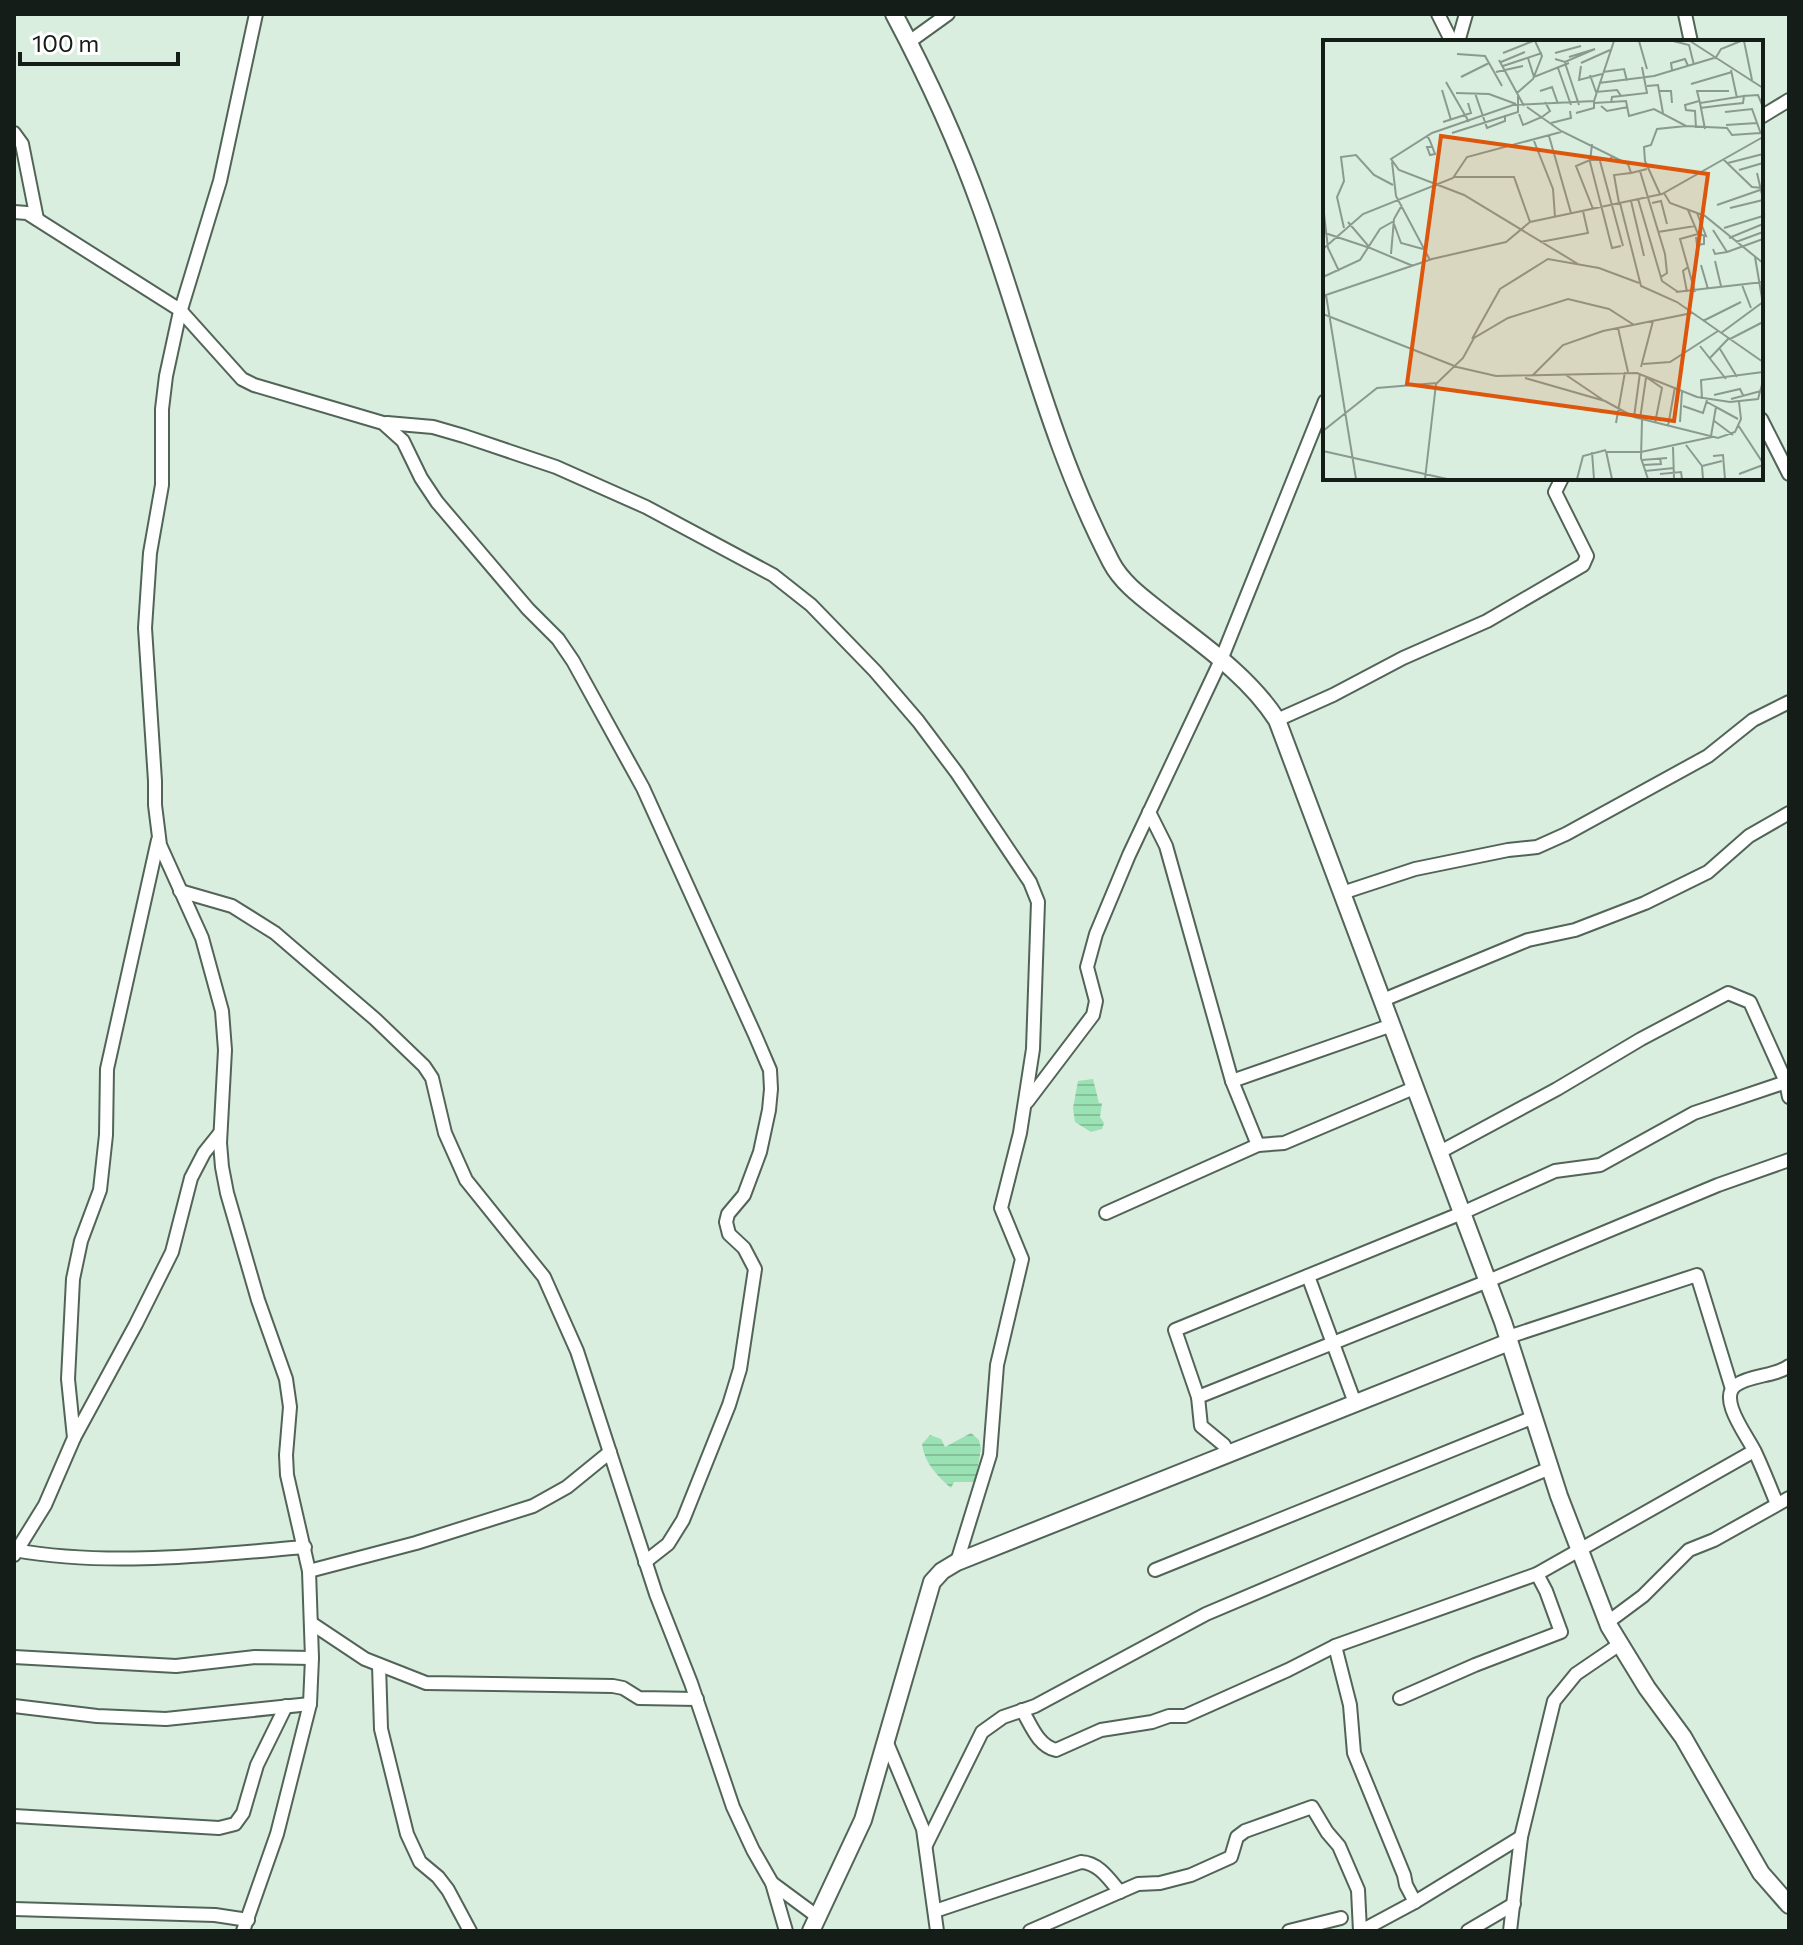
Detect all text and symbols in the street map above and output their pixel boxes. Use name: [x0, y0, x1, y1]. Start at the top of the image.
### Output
scale bar: [20, 16, 178, 66]
text: 100 m: [32, 28, 99, 57]
inset map: [1323, 40, 1763, 480]

